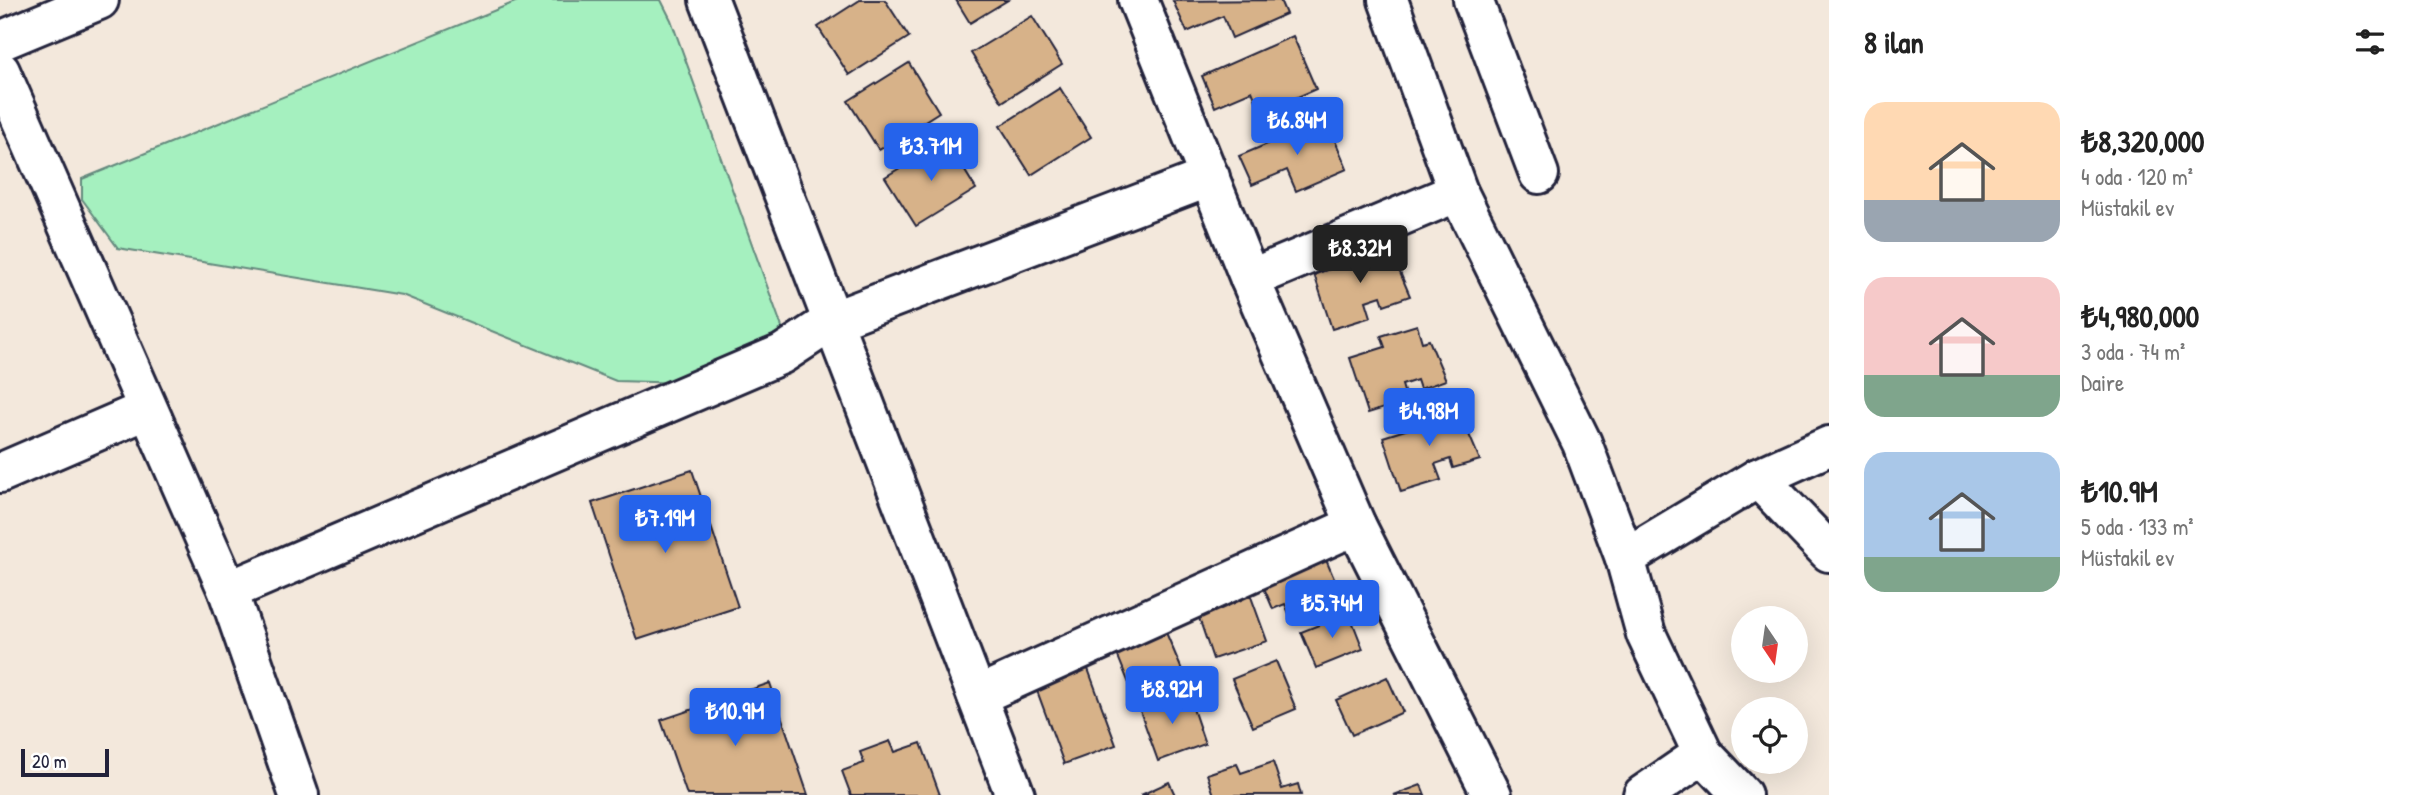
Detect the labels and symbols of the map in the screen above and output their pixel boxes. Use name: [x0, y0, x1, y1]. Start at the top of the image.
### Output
pin: ₺6.84M: [1240, 97, 1354, 157]
pin: ₺3.71M: [874, 124, 988, 183]
pin: ₺8.32M: [1303, 226, 1417, 285]
pin: ₺4.98M: [1372, 388, 1486, 448]
pin: ₺7.19M: [608, 496, 722, 555]
pin: ₺5.74M: [1275, 580, 1389, 640]
north arrow: [1731, 606, 1808, 682]
pin: ₺8.92M: [1115, 666, 1229, 726]
pin: ₺10.9M: [678, 688, 792, 748]
scale bar: [21, 746, 108, 778]

